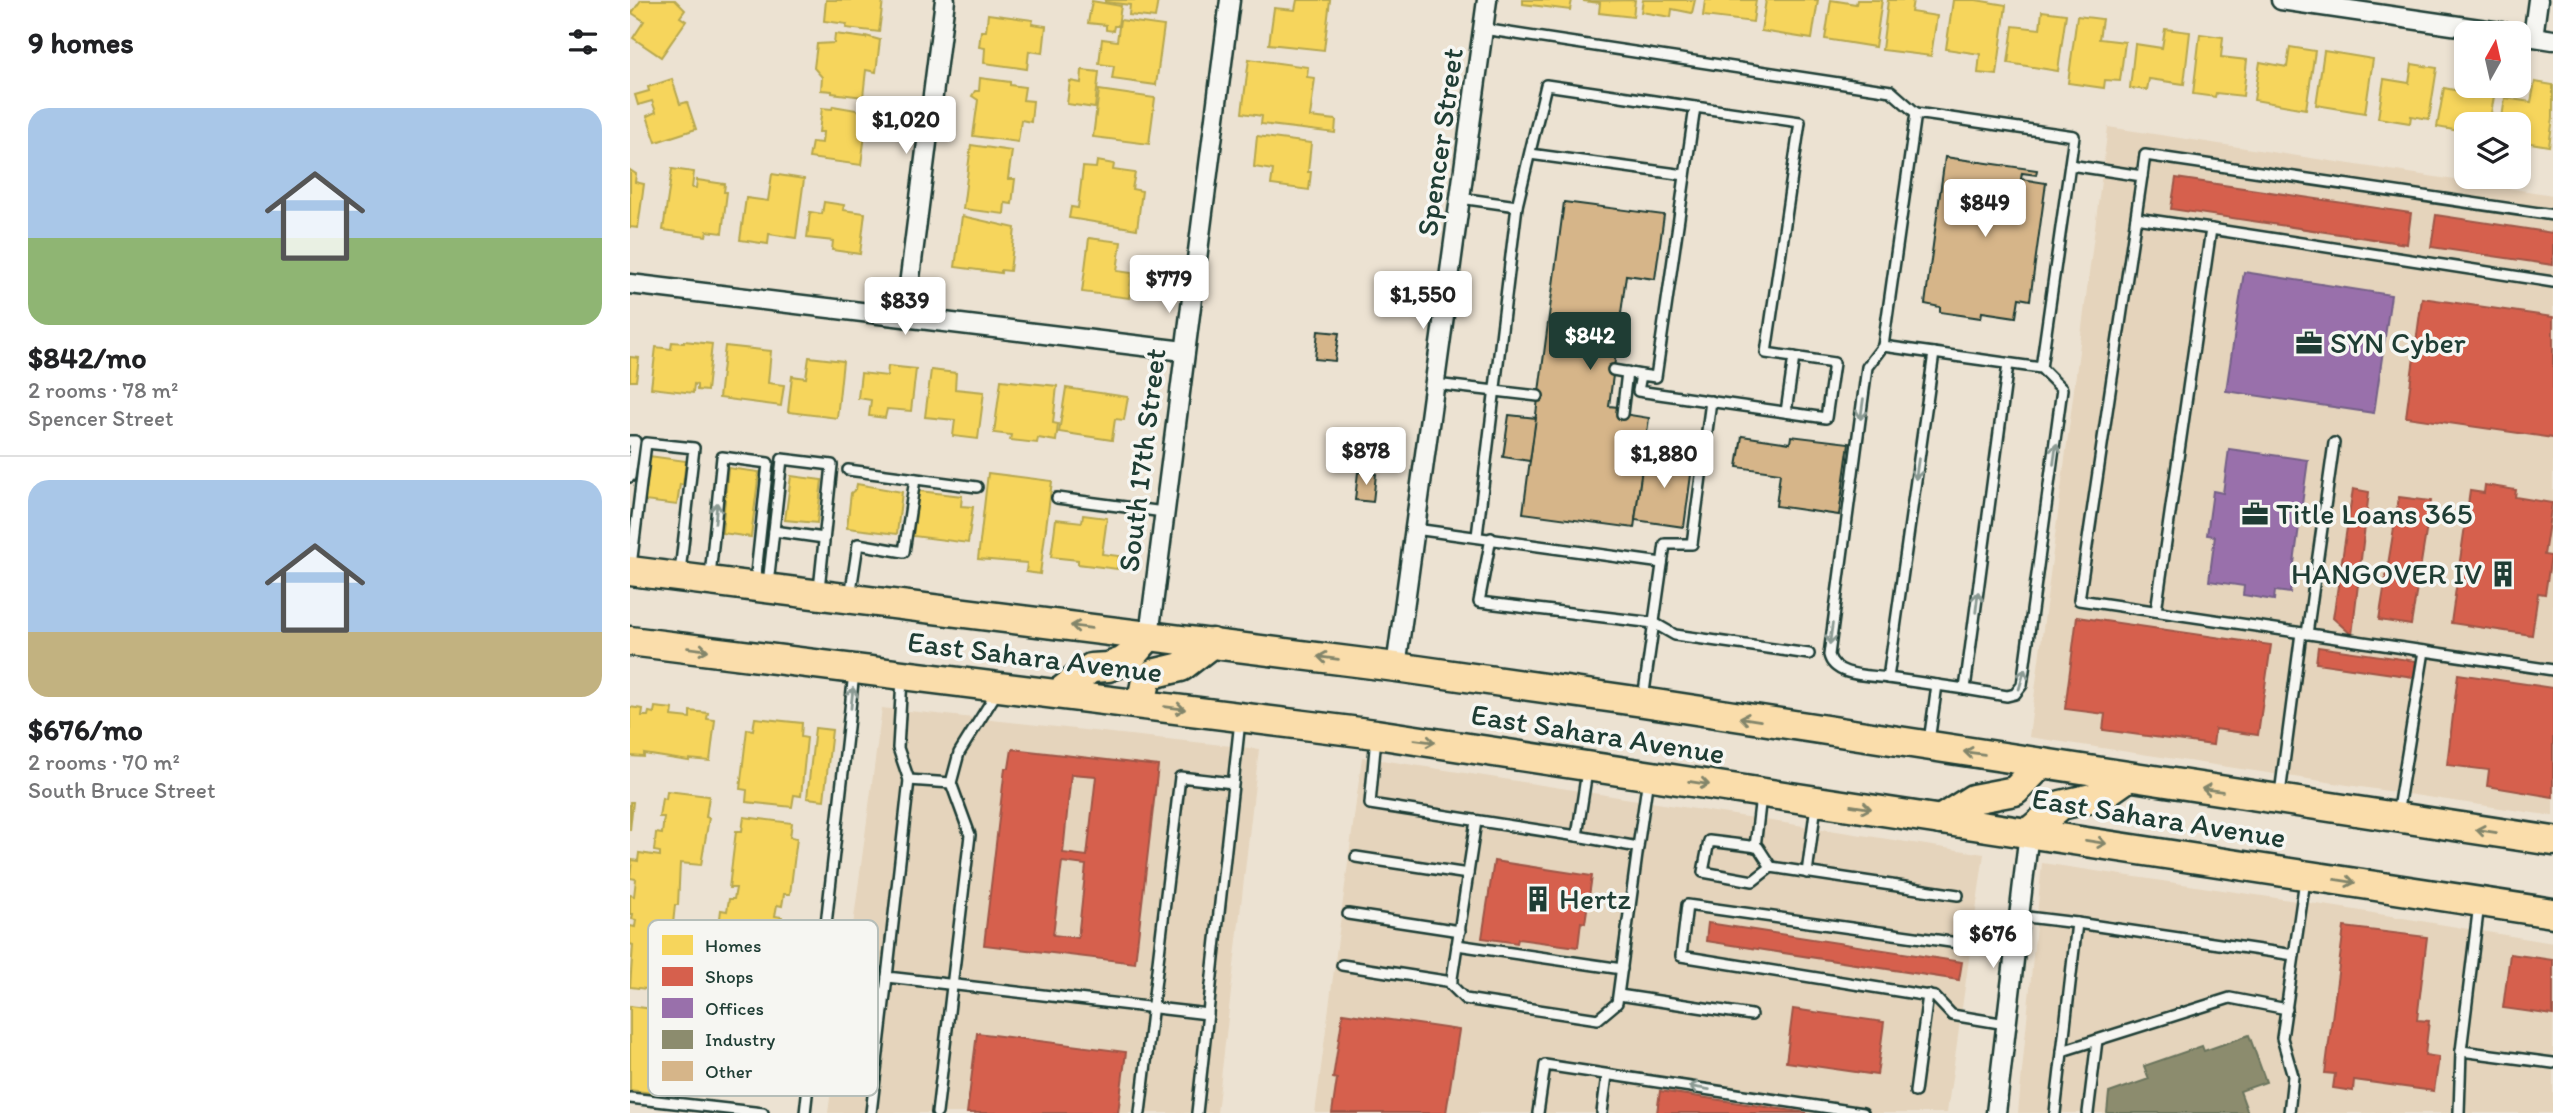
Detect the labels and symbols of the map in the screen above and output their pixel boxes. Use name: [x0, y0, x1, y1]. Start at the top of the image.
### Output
north arrow: [2454, 21, 2530, 98]
street label: Spencer Street: [1408, 45, 1471, 239]
pin: $1,020: [849, 96, 963, 156]
pin: $849: [1944, 180, 2026, 239]
pin: $779: [1128, 256, 1210, 315]
pin: $1,550: [1366, 272, 1480, 331]
pin: $839: [864, 278, 946, 337]
pin: $842: [1549, 312, 1631, 372]
place label: SYN Cyber: [2330, 324, 2466, 361]
office icon: SYN Cyber: [2294, 328, 2324, 358]
street label: South 17th Street: [1109, 346, 1174, 574]
one-way arrow: [1855, 397, 1868, 419]
pin: $878: [1325, 428, 1407, 487]
pin: $1,880: [1607, 430, 1721, 490]
one-way arrow: [2049, 443, 2062, 466]
one-way arrow: [1911, 457, 1924, 480]
place label: Title Loans 365: [2276, 495, 2472, 532]
office icon: Title Loans 365: [2240, 499, 2270, 529]
one-way arrow: [710, 502, 723, 525]
place label: HANGOVER IV: [2291, 555, 2482, 592]
building icon: HANGOVER IV: [2488, 559, 2518, 589]
one-way arrow: [1970, 591, 1983, 614]
one-way arrow: [1070, 621, 1093, 634]
one-way arrow: [1825, 622, 1838, 645]
street label: East Sahara Avenue: [906, 623, 1165, 690]
one-way arrow: [686, 642, 709, 655]
one-way arrow: [1318, 651, 1340, 664]
one-way arrow: [2016, 668, 2029, 690]
one-way arrow: [845, 687, 858, 709]
street label: East Sahara Avenue: [1469, 695, 1728, 772]
one-way arrow: [1164, 701, 1186, 714]
one-way arrow: [1739, 712, 1761, 725]
one-way arrow: [1413, 735, 1436, 748]
one-way arrow: [1964, 746, 1986, 759]
one-way arrow: [1687, 776, 1709, 789]
street label: East Sahara Avenue: [2030, 779, 2289, 856]
one-way arrow: [2201, 783, 2224, 796]
one-way arrow: [1849, 801, 1872, 814]
one-way arrow: [2475, 824, 2497, 837]
one-way arrow: [2084, 836, 2107, 849]
one-way arrow: [2333, 875, 2356, 888]
place label: Hertz: [1559, 880, 1631, 917]
building icon: Hertz: [1523, 884, 1553, 914]
pin: $676: [1952, 911, 2034, 970]
legend: [648, 920, 878, 1096]
text: Homes: [705, 934, 761, 957]
text: Shops: [705, 965, 754, 988]
text: Offices: [705, 997, 764, 1020]
text: Industry: [705, 1028, 775, 1051]
text: Other: [705, 1060, 753, 1083]
one-way arrow: [1688, 1082, 1711, 1095]

